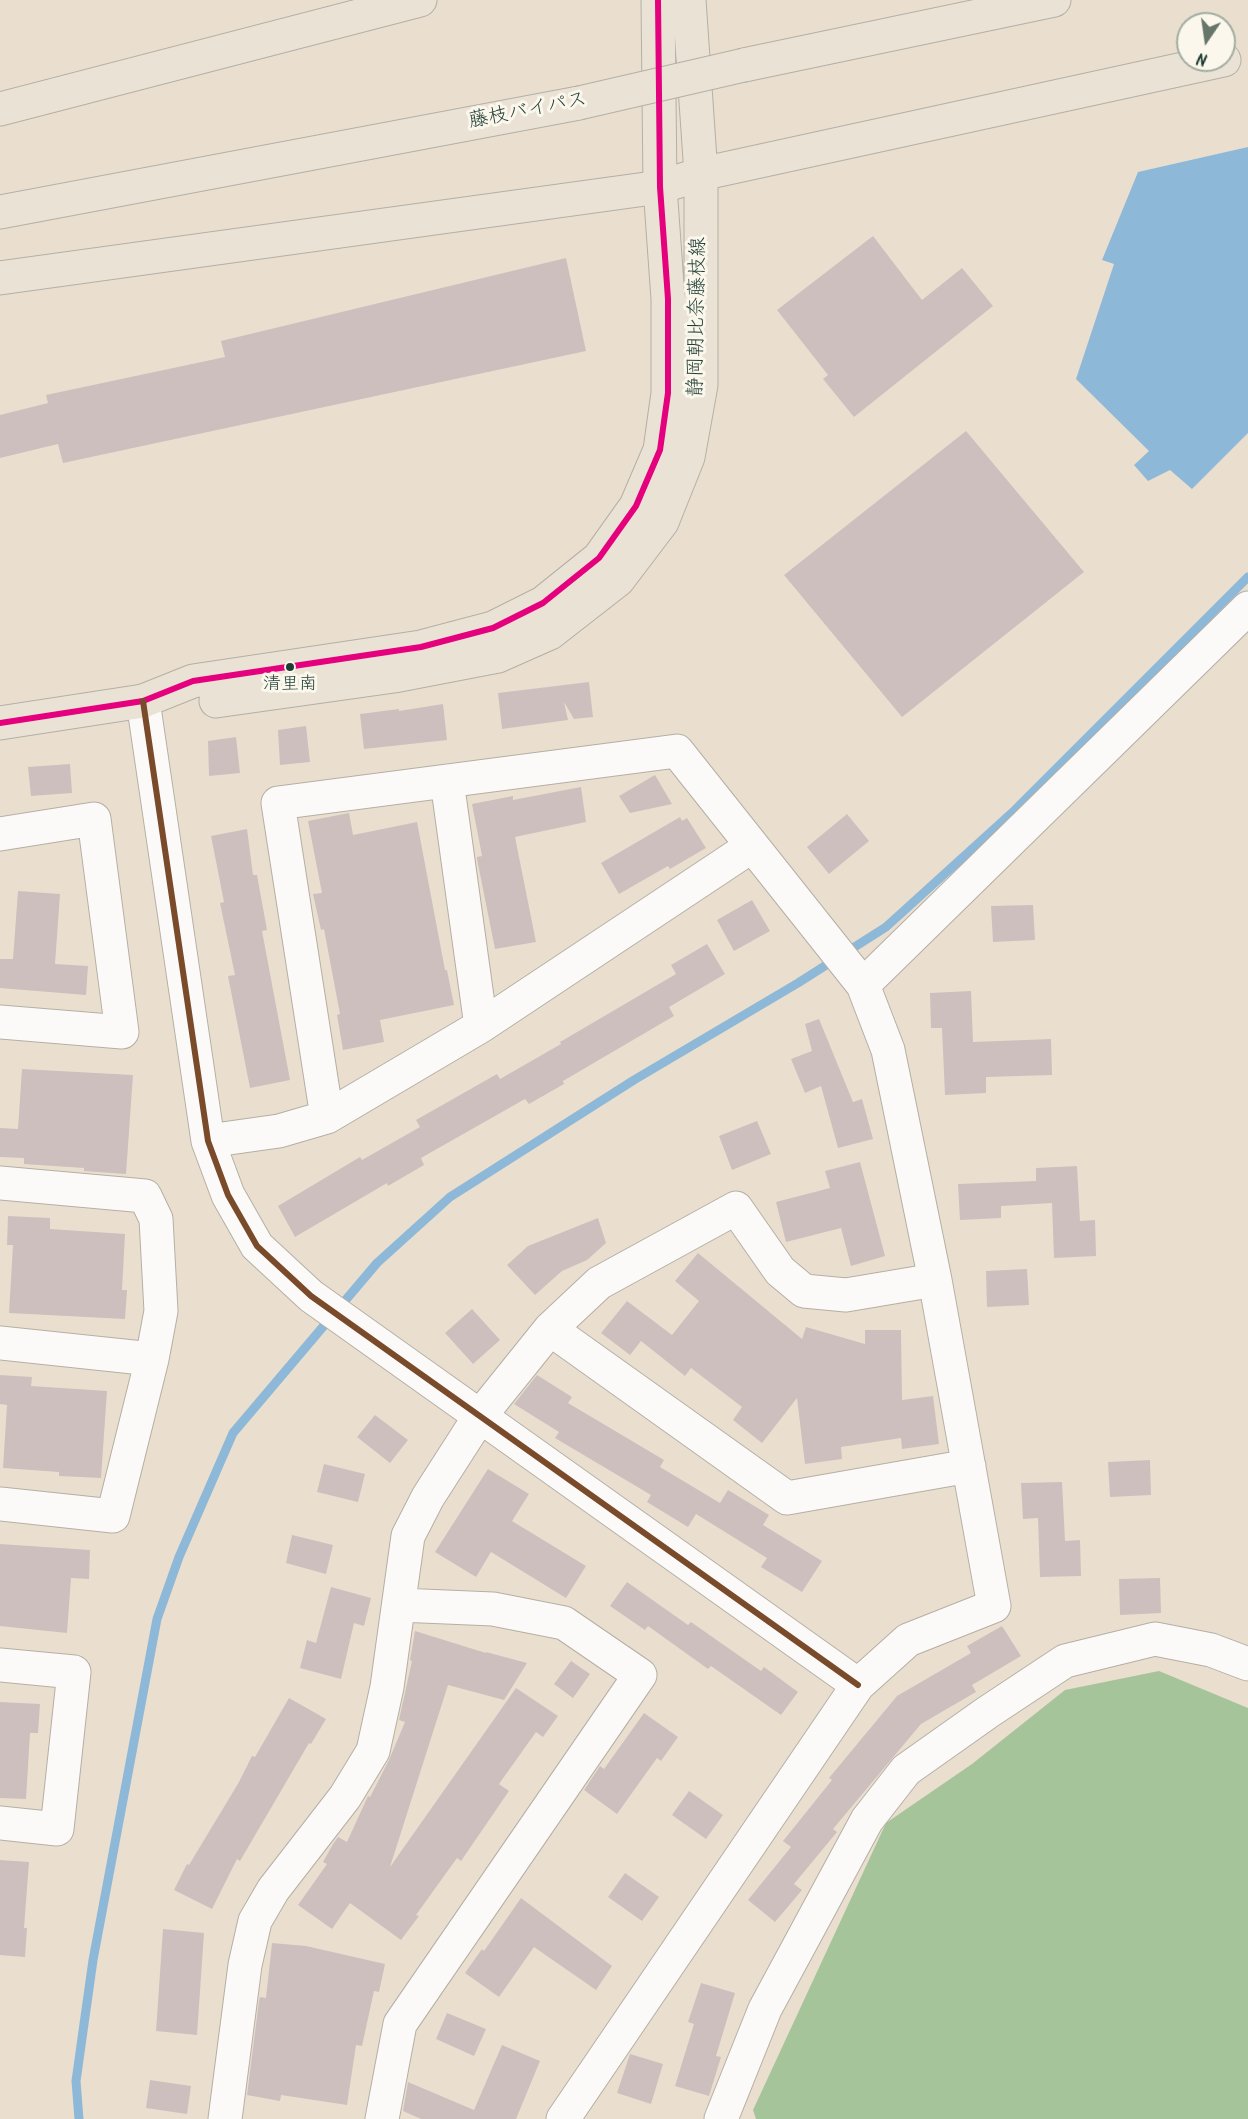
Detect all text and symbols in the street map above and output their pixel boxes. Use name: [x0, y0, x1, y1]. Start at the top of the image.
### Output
north arrow: [1176, 12, 1236, 72]
text: N: [1195, 45, 1210, 71]
street label: 藤枝バイパス: [467, 89, 589, 135]
street label: 静岡朝比奈藤枝線: [686, 237, 712, 397]
marker: 清里南: [284, 661, 296, 673]
place label: 清里南: [263, 675, 317, 697]

